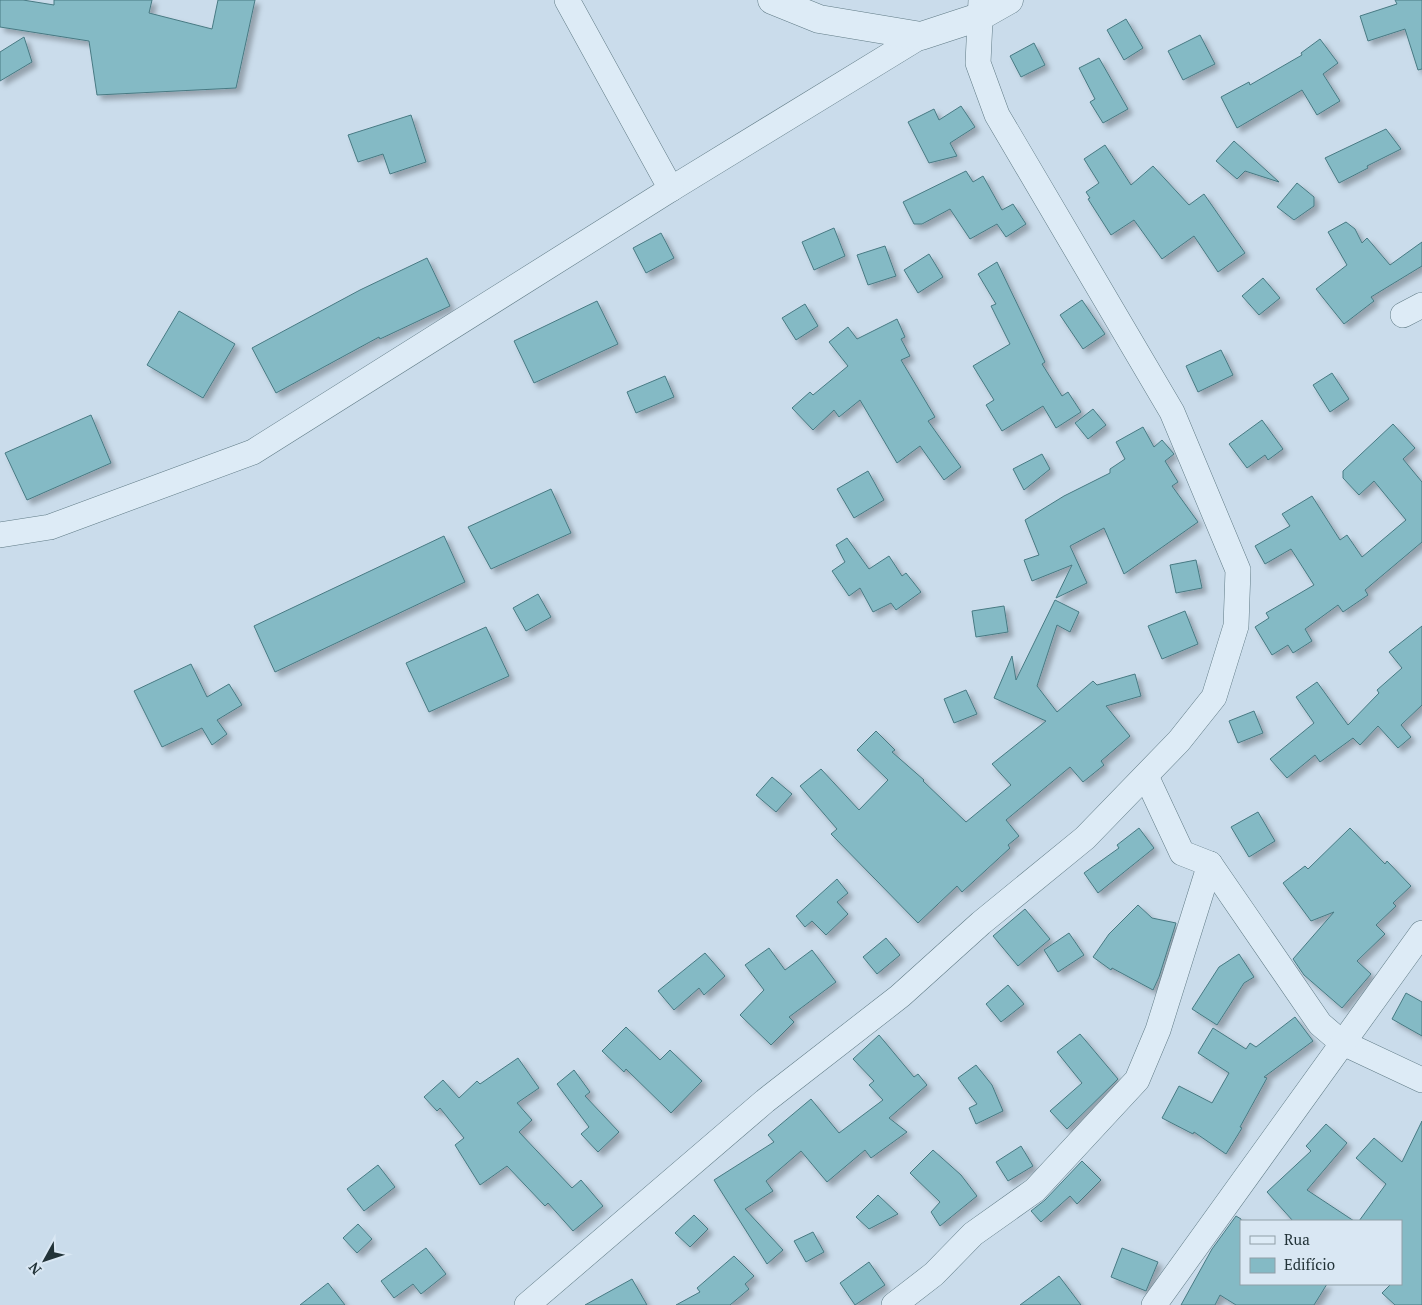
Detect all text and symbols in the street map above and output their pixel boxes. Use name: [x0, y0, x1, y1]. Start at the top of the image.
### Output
legend: [1240, 1220, 1402, 1285]
text: Rua: [1284, 1229, 1310, 1249]
north arrow: [20, 1235, 70, 1285]
text: Edifício: [1284, 1254, 1335, 1274]
text: N: [24, 1258, 45, 1279]

